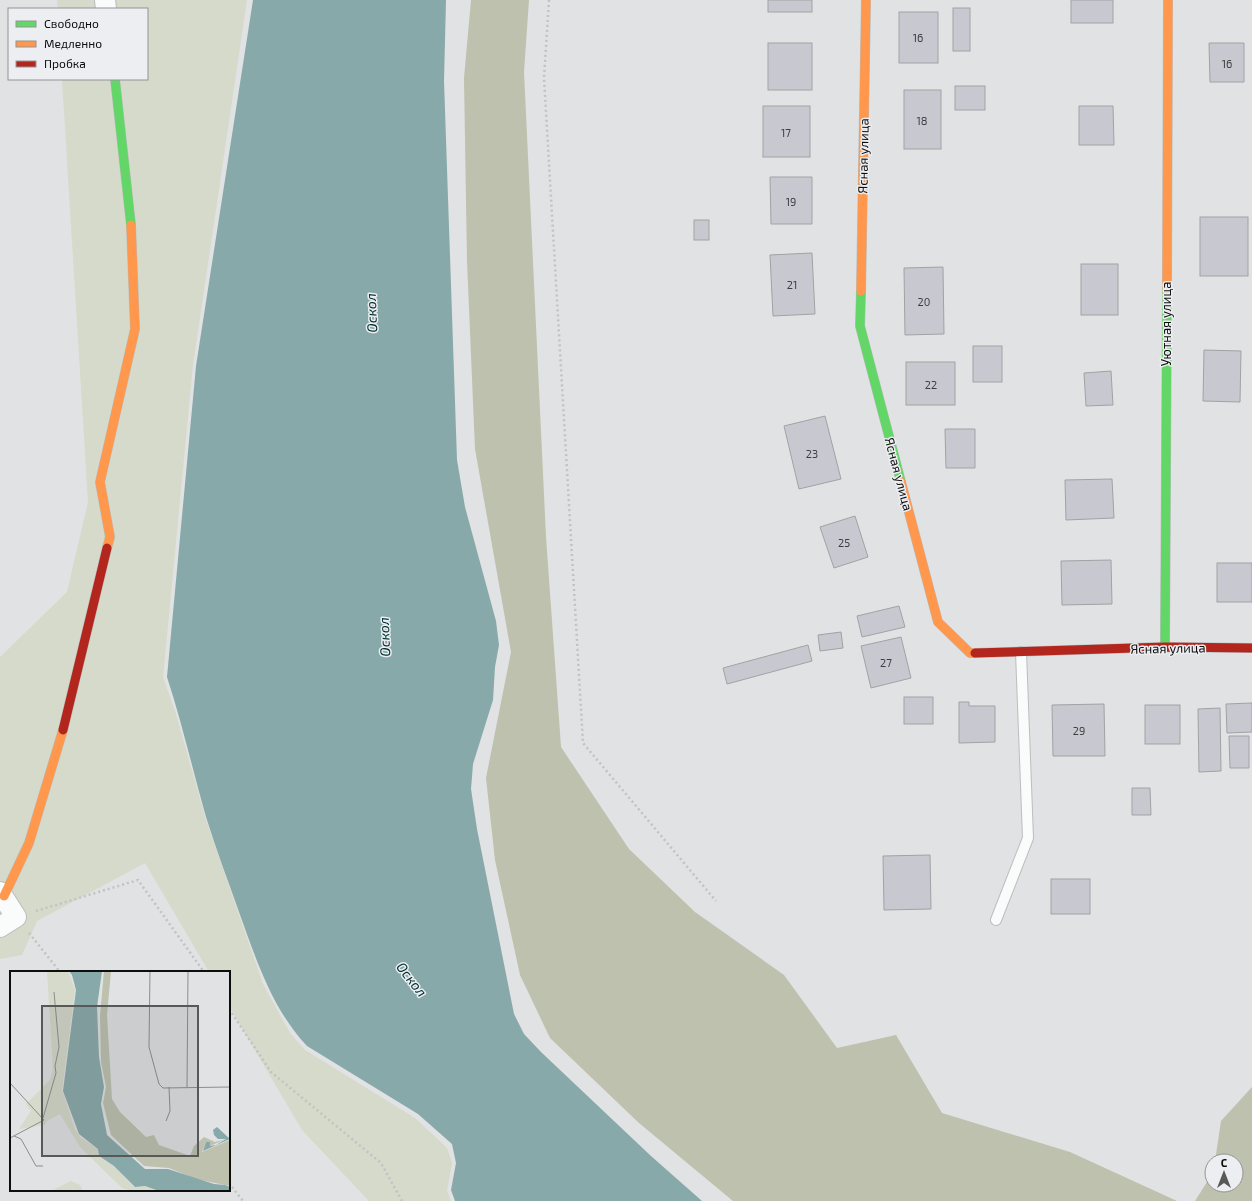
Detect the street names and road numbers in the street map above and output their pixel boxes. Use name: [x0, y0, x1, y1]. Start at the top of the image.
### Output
street label: Ясная улица: [854, 118, 872, 194]
street label: Уютная улица: [1158, 282, 1174, 366]
street label: Ясная улица: [882, 436, 916, 512]
street label: Ясная улица: [1130, 639, 1206, 657]

